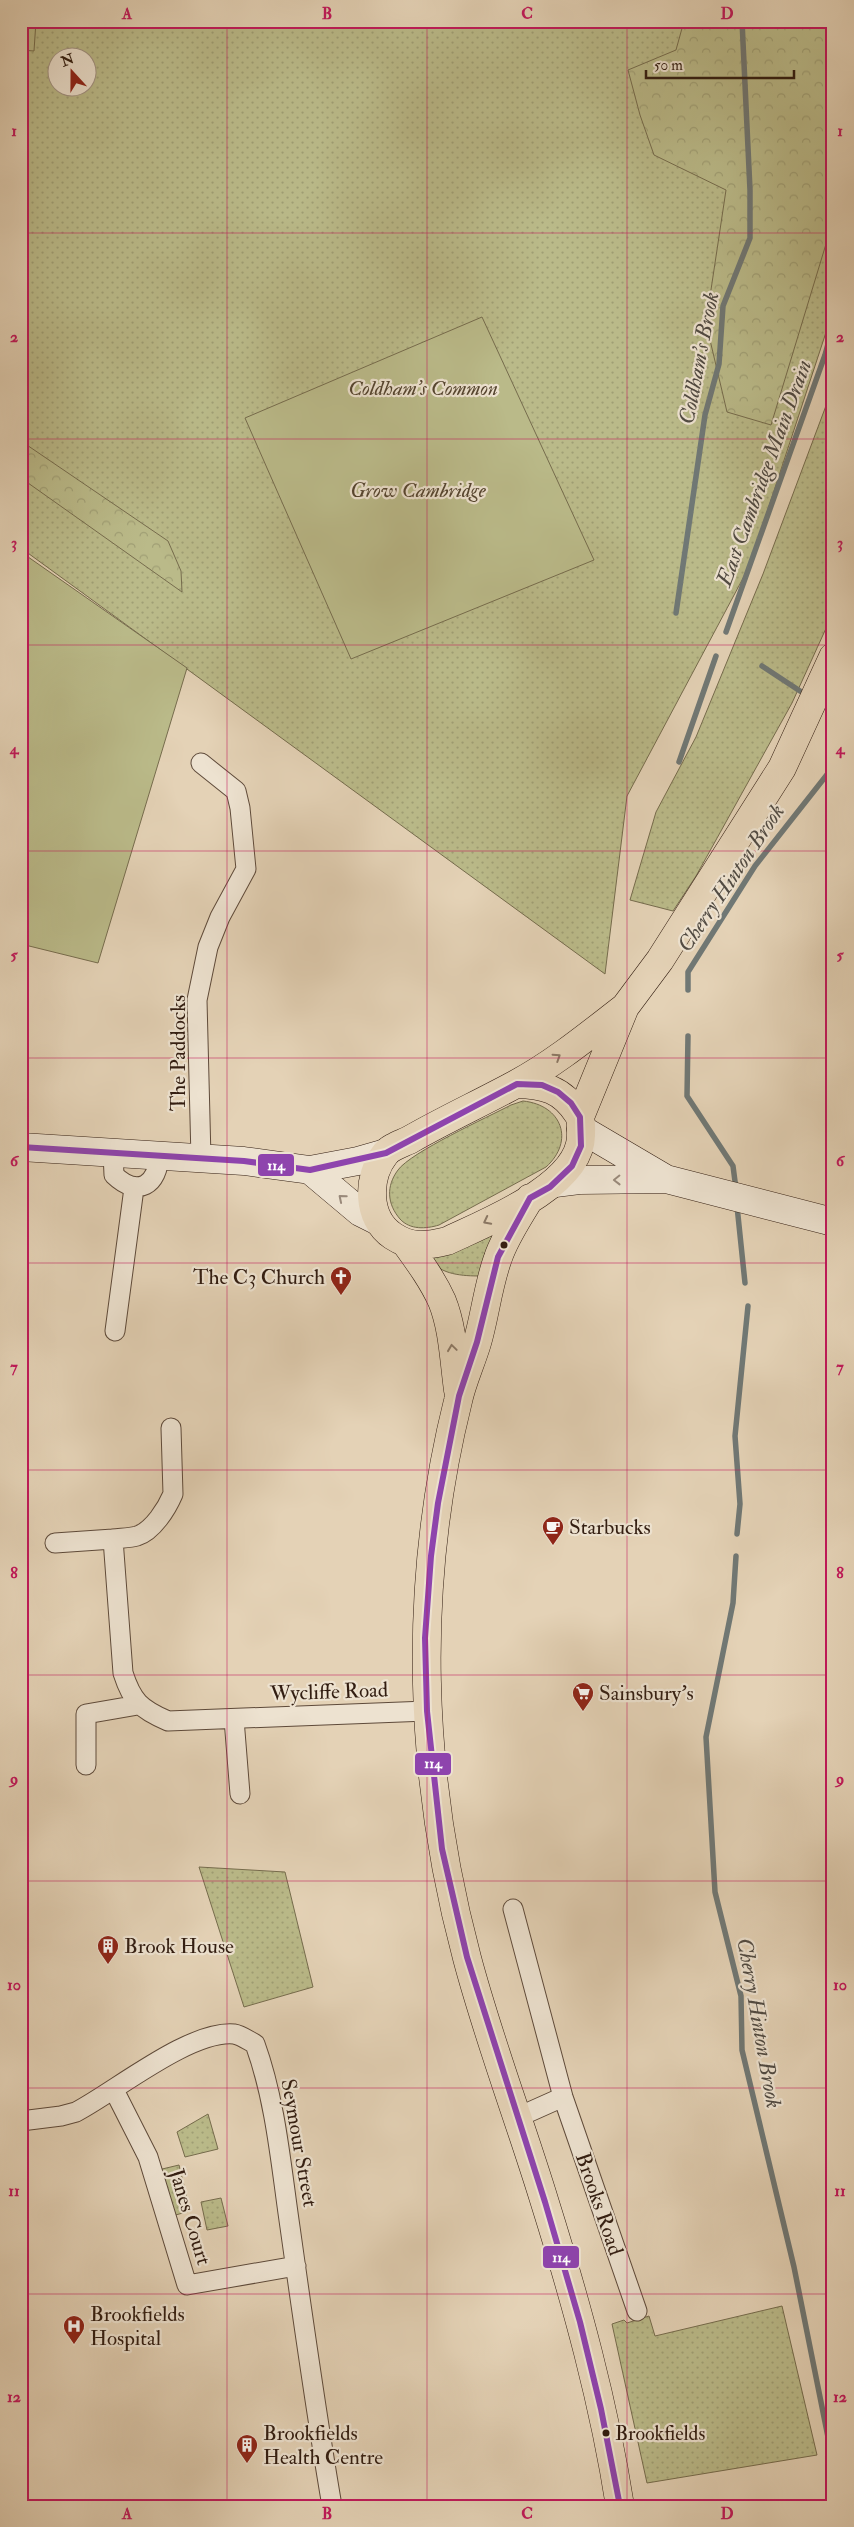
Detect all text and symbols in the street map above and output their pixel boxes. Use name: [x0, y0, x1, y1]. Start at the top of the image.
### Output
text: A: [121, 4, 133, 24]
text: B: [322, 4, 332, 24]
text: C: [521, 4, 533, 24]
text: D: [720, 4, 734, 24]
north arrow: [48, 48, 98, 98]
scale bar: [646, 48, 794, 80]
text: N: [58, 50, 77, 71]
text: 50 m: [654, 56, 683, 75]
text: 1: [11, 121, 17, 141]
text: 1: [837, 121, 843, 141]
water label: Coldham's Brook: [672, 289, 726, 427]
text: 2: [10, 327, 18, 347]
text: 2: [836, 327, 844, 347]
water label: East Cambridge Main Drain: [709, 356, 818, 592]
park label: Coldham's Common: [348, 375, 498, 402]
park label: Grow Cambridge: [350, 477, 487, 504]
text: 3: [11, 533, 17, 553]
text: 3: [837, 533, 843, 553]
text: 4: [9, 739, 20, 759]
text: 4: [835, 739, 846, 759]
water label: Cherry Hinton Brook: [671, 799, 791, 957]
text: 5: [10, 945, 18, 965]
text: 5: [836, 945, 844, 965]
street label: The Paddocks: [165, 995, 192, 1111]
one-way arrow: [552, 1054, 561, 1063]
text: 6: [10, 1151, 20, 1171]
text: 6: [836, 1151, 846, 1171]
line badge: 114: [257, 1153, 295, 1177]
text: 114: [267, 1157, 286, 1174]
one-way arrow: [613, 1175, 621, 1185]
one-way arrow: [339, 1195, 348, 1204]
one-way arrow: [483, 1215, 492, 1225]
unlabelled marker: [499, 1240, 509, 1250]
place label: The C3 Church: [193, 1264, 325, 1291]
church icon: The C3 Church: [329, 1265, 353, 1296]
one-way arrow: [447, 1344, 458, 1352]
text: 7: [10, 1357, 18, 1377]
text: 7: [836, 1357, 844, 1377]
place label: Starbucks: [569, 1514, 651, 1541]
cafe icon: Starbucks: [541, 1515, 565, 1546]
text: 8: [10, 1563, 18, 1583]
text: 8: [836, 1563, 844, 1583]
street label: Wycliffe Road: [269, 1676, 389, 1708]
place label: Sainsbury's: [599, 1680, 694, 1707]
supermarket icon: Sainsbury's: [571, 1681, 595, 1712]
line badge: 114: [414, 1752, 452, 1776]
text: 114: [424, 1755, 443, 1772]
text: 9: [8, 1769, 18, 1789]
text: 9: [834, 1769, 844, 1789]
place label: Brook House: [124, 1933, 234, 1960]
building icon: Brook House: [96, 1934, 120, 1965]
water label: Cherry Hinton Brook: [730, 1936, 788, 2110]
text: 10: [7, 1975, 21, 1995]
text: 10: [833, 1975, 847, 1995]
street label: Seymour Street: [274, 2077, 324, 2209]
street label: Brooks Road: [569, 2149, 629, 2260]
street label: Janes Court: [162, 2165, 217, 2268]
text: 11: [8, 2181, 20, 2201]
text: 11: [834, 2181, 846, 2201]
line badge: 114: [542, 2245, 580, 2269]
text: 114: [552, 2249, 571, 2266]
place label: Brookfields Hospital: [90, 2301, 185, 2352]
hospital icon: Brookfields Hospital: [62, 2314, 86, 2345]
text: 12: [7, 2387, 21, 2407]
text: 12: [833, 2387, 847, 2407]
place label: Brookfields Health Centre: [263, 2420, 383, 2471]
place label: Brookfields: [615, 2421, 705, 2446]
marker: Brookfields: [601, 2428, 611, 2438]
building icon: Brookfields Health Centre: [235, 2433, 259, 2464]
text: A: [121, 2504, 133, 2524]
text: B: [322, 2504, 332, 2524]
text: C: [521, 2504, 533, 2524]
text: D: [720, 2504, 734, 2524]

